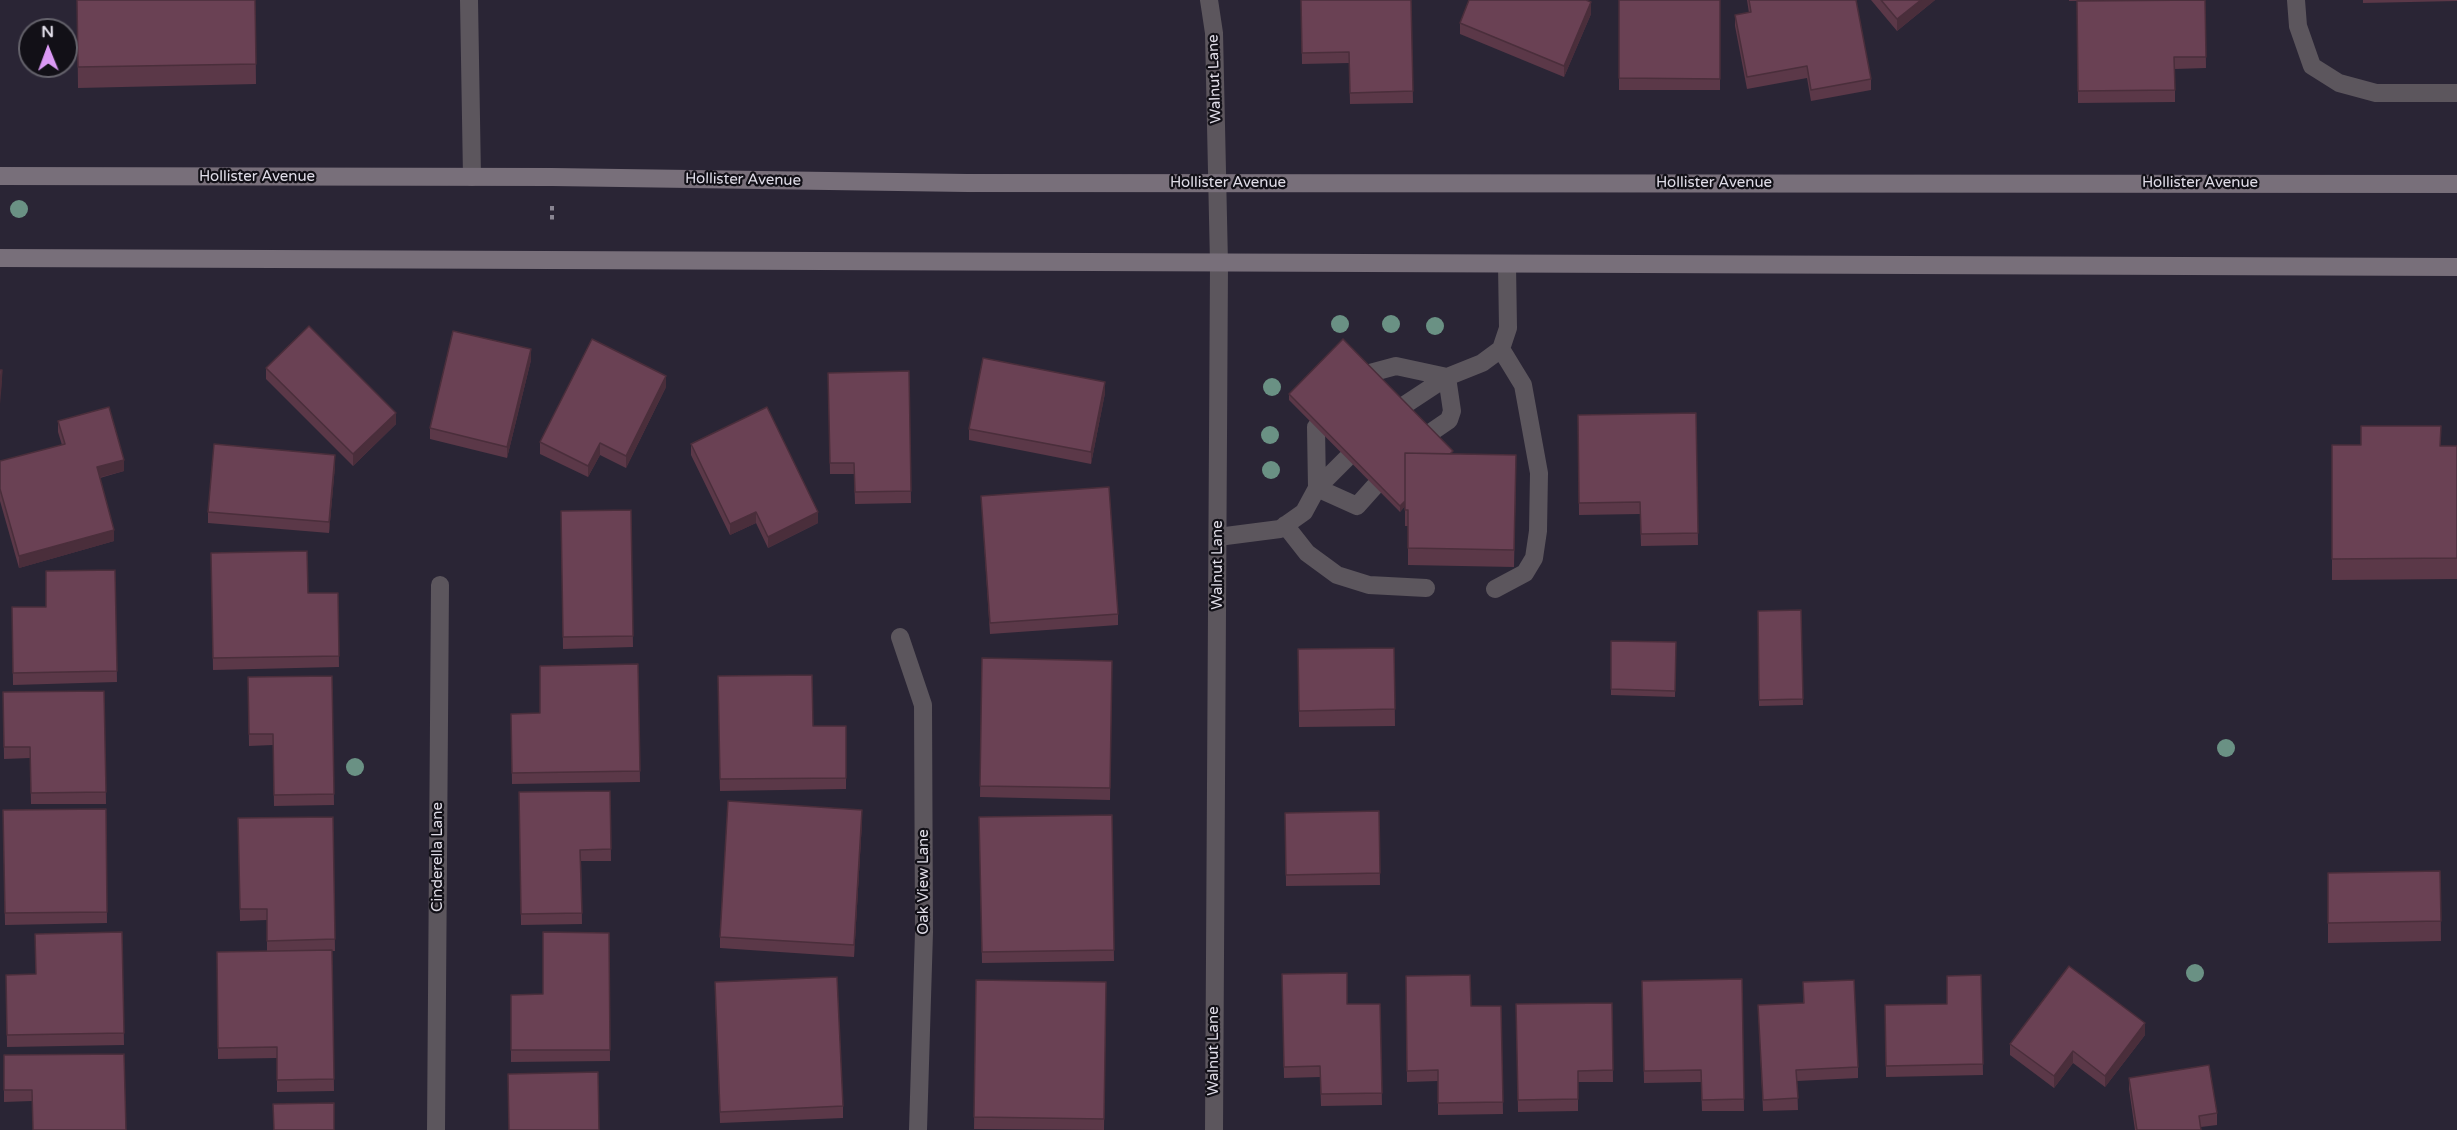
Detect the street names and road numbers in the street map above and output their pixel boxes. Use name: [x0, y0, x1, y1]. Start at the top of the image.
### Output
street label: Walnut Lane: [1204, 34, 1226, 124]
street label: Hollister Avenue: [199, 168, 315, 186]
street label: Hollister Avenue: [685, 170, 801, 190]
street label: Hollister Avenue: [1170, 174, 1286, 192]
street label: Hollister Avenue: [1656, 174, 1772, 192]
street label: Hollister Avenue: [2142, 174, 2258, 192]
street label: Walnut Lane: [1209, 520, 1227, 610]
street label: Cinderella Lane: [429, 802, 447, 912]
street label: Oak View Lane: [915, 829, 933, 935]
street label: Walnut Lane: [1205, 1006, 1223, 1096]

